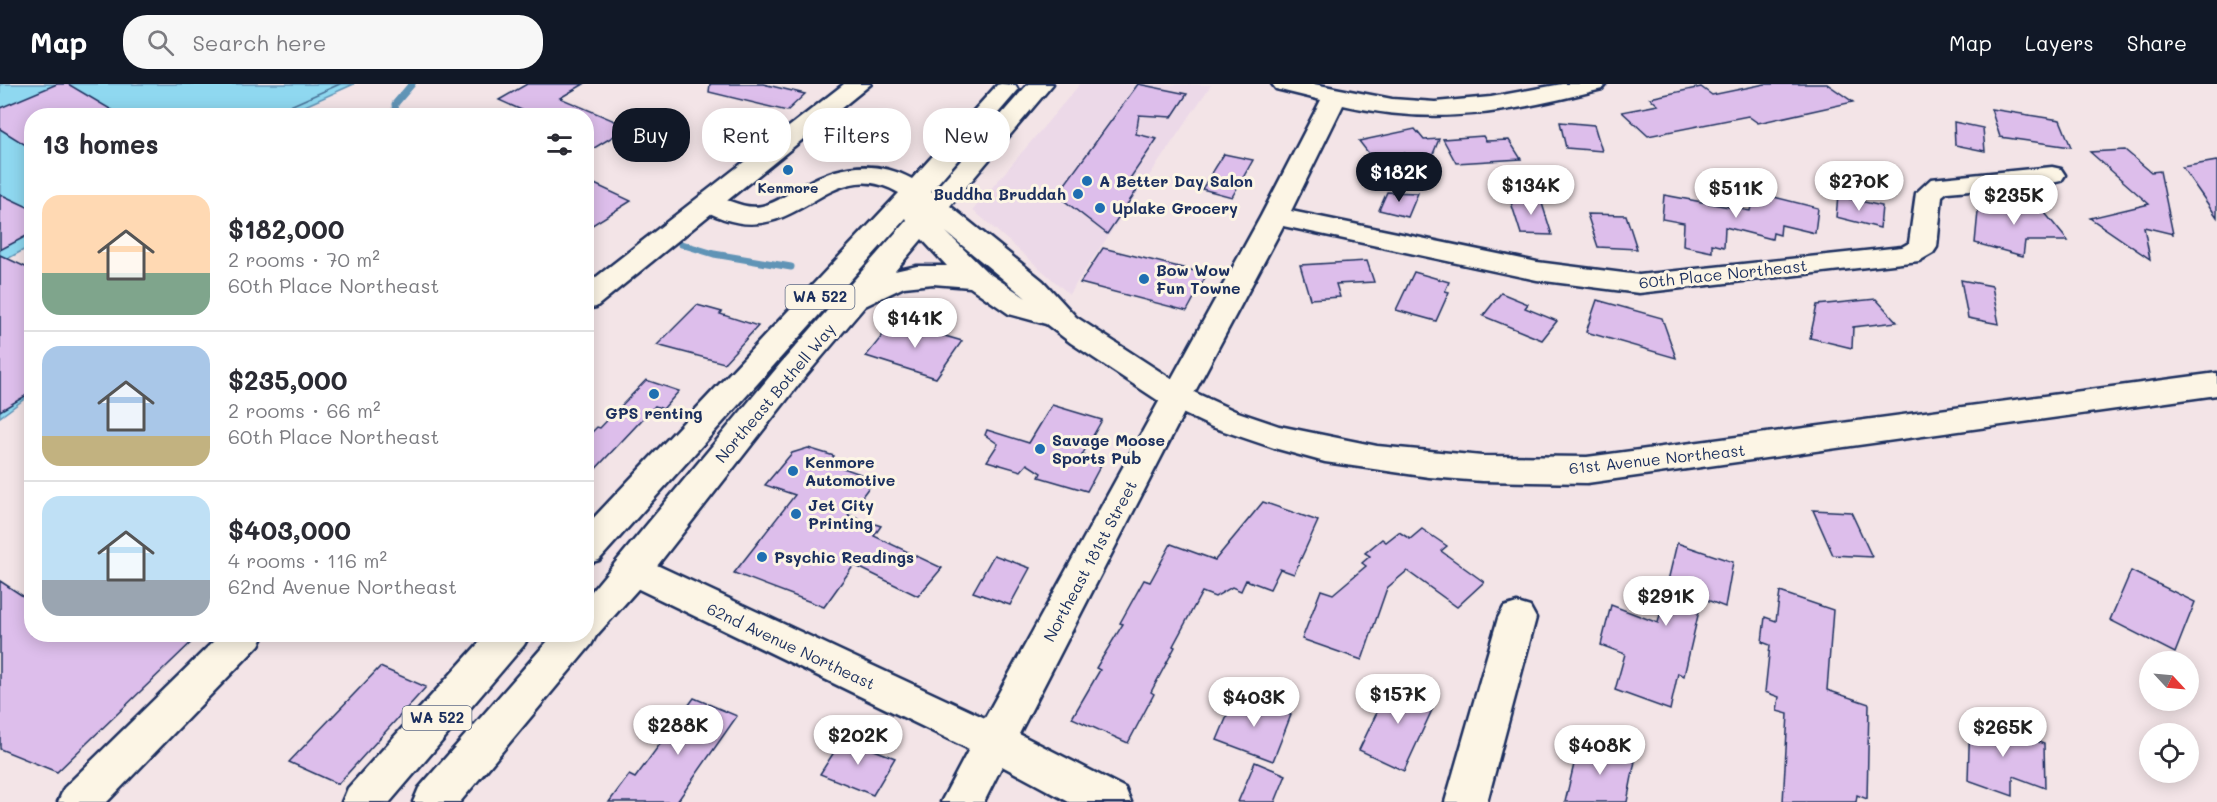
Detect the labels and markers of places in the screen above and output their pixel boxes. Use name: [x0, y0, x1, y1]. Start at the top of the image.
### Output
pin: $182K: [1357, 152, 1441, 203]
pin: $270K: [1817, 161, 1901, 212]
marker: Kenmore: [781, 163, 795, 177]
pin: $134K: [1489, 165, 1573, 216]
pin: $511K: [1694, 168, 1778, 219]
place label: A Better Day Salon: [1099, 170, 1253, 191]
marker: A Better Day Salon: [1080, 174, 1094, 188]
pin: $235K: [1972, 175, 2056, 226]
place label: Kenmore: [758, 178, 818, 197]
place label: Buddha Bruddah: [933, 183, 1066, 204]
marker: Buddha Bruddah: [1071, 187, 1085, 201]
place label: Uplake Grocery: [1112, 197, 1238, 218]
marker: Uplake Grocery: [1093, 201, 1107, 215]
place label: Bow Wow Fun Towne: [1156, 259, 1241, 298]
marker: Bow Wow Fun Towne: [1137, 272, 1151, 286]
pin: $141K: [873, 298, 957, 349]
marker: GPS renting: [647, 387, 661, 401]
place label: GPS renting: [605, 402, 703, 423]
place label: Savage Moose Sports Pub: [1052, 429, 1165, 468]
marker: Savage Moose Sports Pub: [1033, 442, 1047, 456]
place label: Kenmore Automotive: [805, 451, 895, 490]
marker: Kenmore Automotive: [786, 464, 800, 478]
place label: Jet City Printing: [808, 494, 874, 533]
marker: Jet City Printing: [789, 507, 803, 521]
place label: Psychic Readings: [774, 546, 914, 567]
marker: Psychic Readings: [755, 550, 769, 564]
pin: $291K: [1624, 576, 1708, 627]
pin: $157K: [1356, 674, 1440, 725]
pin: $403K: [1212, 677, 1296, 728]
pin: $288K: [636, 705, 720, 756]
pin: $265K: [1961, 707, 2045, 758]
pin: $202K: [816, 715, 900, 766]
pin: $408K: [1558, 725, 1642, 776]

